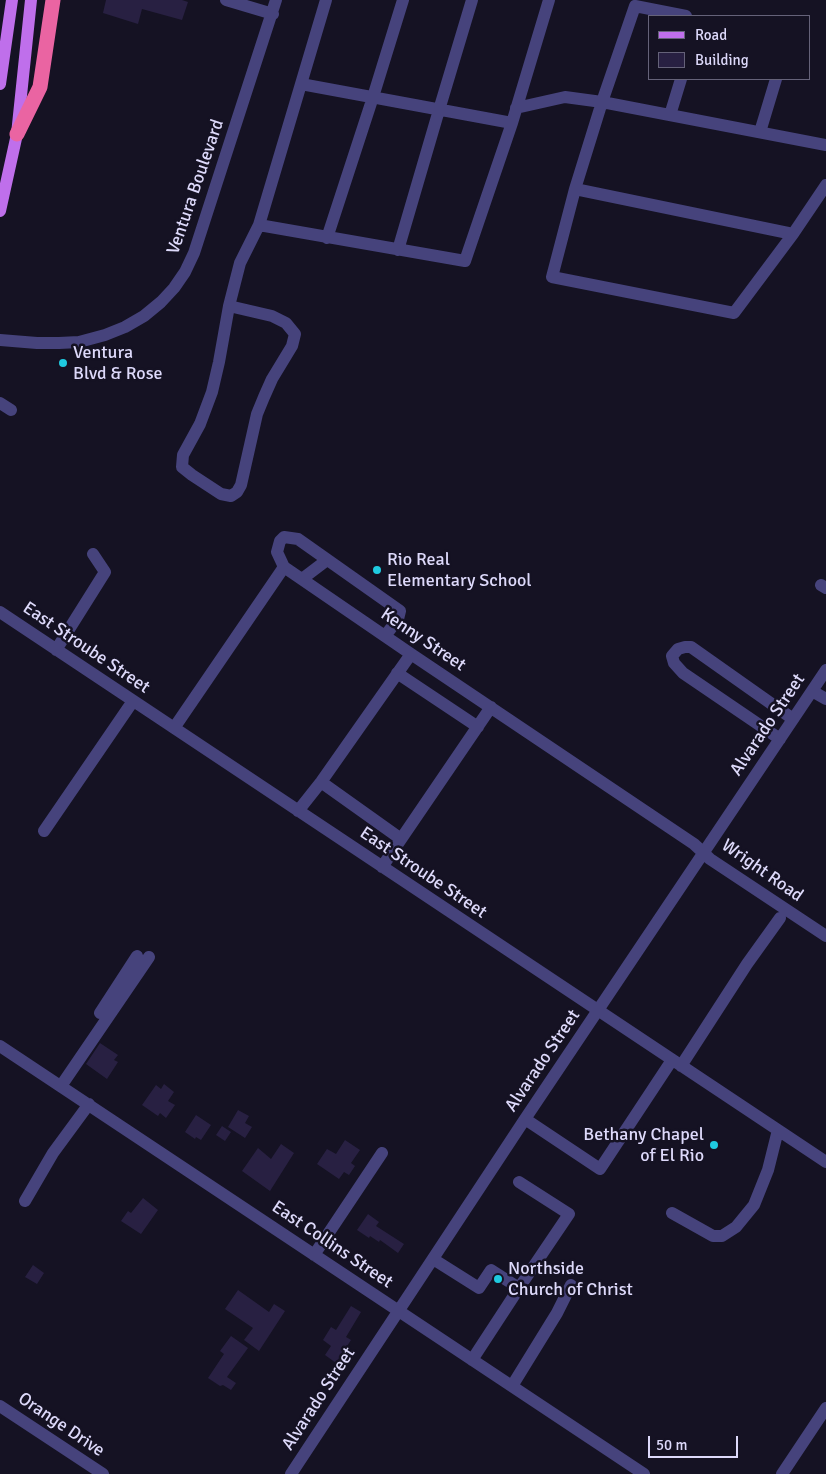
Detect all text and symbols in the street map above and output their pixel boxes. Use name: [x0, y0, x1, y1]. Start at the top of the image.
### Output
legend: [648, 15, 811, 80]
text: Road: [695, 26, 727, 44]
text: Building: [695, 51, 749, 69]
street label: Ventura Boulevard: [163, 117, 229, 257]
place label: Ventura Blvd & Rose: [73, 342, 163, 384]
marker: Ventura Blvd & Rose: [57, 357, 69, 369]
place label: Rio Real Elementary School: [387, 549, 532, 592]
marker: Rio Real Elementary School: [371, 564, 383, 576]
street label: East Stroube Street: [18, 598, 154, 698]
street label: Kenny Street: [376, 604, 470, 676]
street label: Alvarado Street: [726, 670, 810, 780]
street label: East Stroube Street: [355, 823, 491, 923]
street label: Wright Road: [717, 835, 807, 907]
street label: Alvarado Street: [501, 1006, 585, 1116]
place label: Bethany Chapel of El Rio: [583, 1124, 704, 1166]
marker: Bethany Chapel of El Rio: [708, 1139, 720, 1151]
street label: East Collins Street: [267, 1197, 397, 1293]
place label: Northside Church of Christ: [508, 1258, 633, 1300]
marker: Northside Church of Christ: [492, 1273, 504, 1285]
street label: Alvarado Street: [278, 1343, 360, 1455]
street label: Orange Drive: [14, 1388, 108, 1462]
scale bar: [651, 1426, 741, 1458]
text: 50 m: [656, 1436, 687, 1454]

